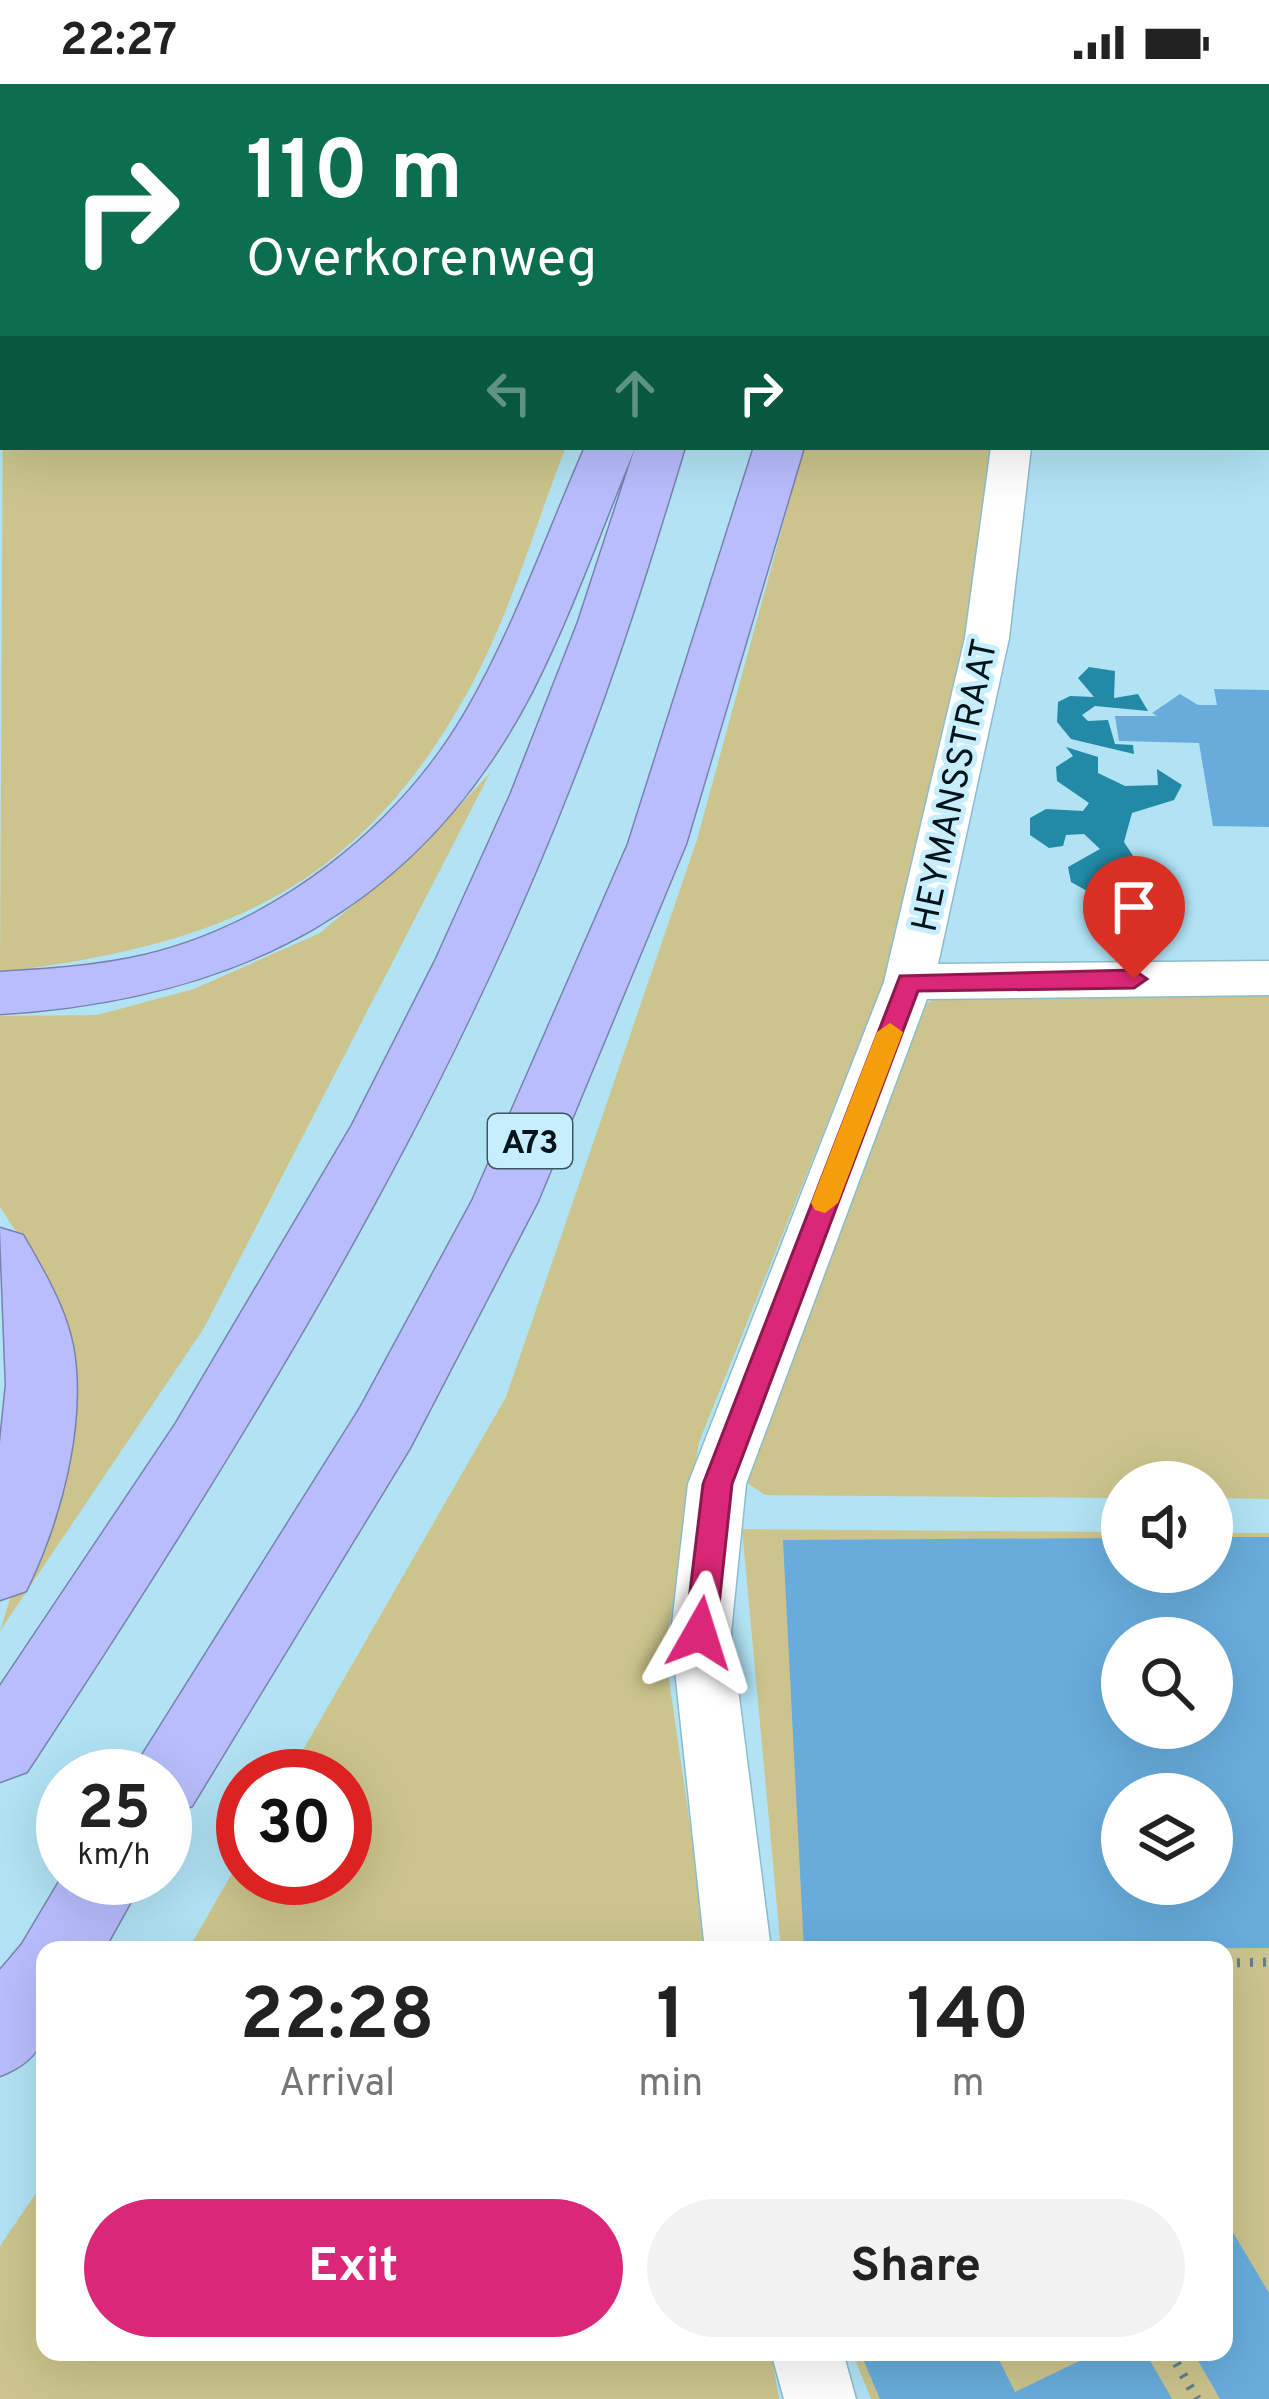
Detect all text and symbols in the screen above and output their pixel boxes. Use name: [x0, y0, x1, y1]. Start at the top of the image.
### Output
text: 22:27: [60, 14, 177, 71]
text: 110 m: [246, 123, 463, 229]
icon: right: [48, 132, 204, 288]
text: Overkorenweg: [246, 227, 597, 296]
icon: left: [476, 360, 542, 426]
icon: ahead: [602, 360, 668, 426]
icon: right: [728, 360, 794, 426]
street label: HEYMANSSTRAAT: [903, 635, 1010, 936]
pin: [1083, 856, 1185, 979]
icon: arrive: [1101, 874, 1167, 940]
road number: A73: [488, 1114, 572, 1168]
map controls: [1101, 1461, 1233, 1905]
button: sound: [1101, 1461, 1233, 1593]
position arrow: [637, 1570, 763, 1696]
button: search: [1101, 1617, 1233, 1749]
speed limit sign: 30: [216, 1749, 372, 1905]
button: layers: [1101, 1773, 1233, 1905]
text: 25: [77, 1774, 151, 1850]
text: km/h: [78, 1838, 150, 1875]
text: 22:28: [240, 1973, 435, 2065]
text: 1: [656, 1973, 685, 2065]
text: 140: [907, 1973, 1029, 2065]
text: Arrival: [279, 2061, 395, 2110]
text: min: [638, 2061, 703, 2110]
text: m: [952, 2061, 985, 2110]
button: Exit: [84, 2199, 623, 2337]
button: Share: [647, 2199, 1185, 2337]

